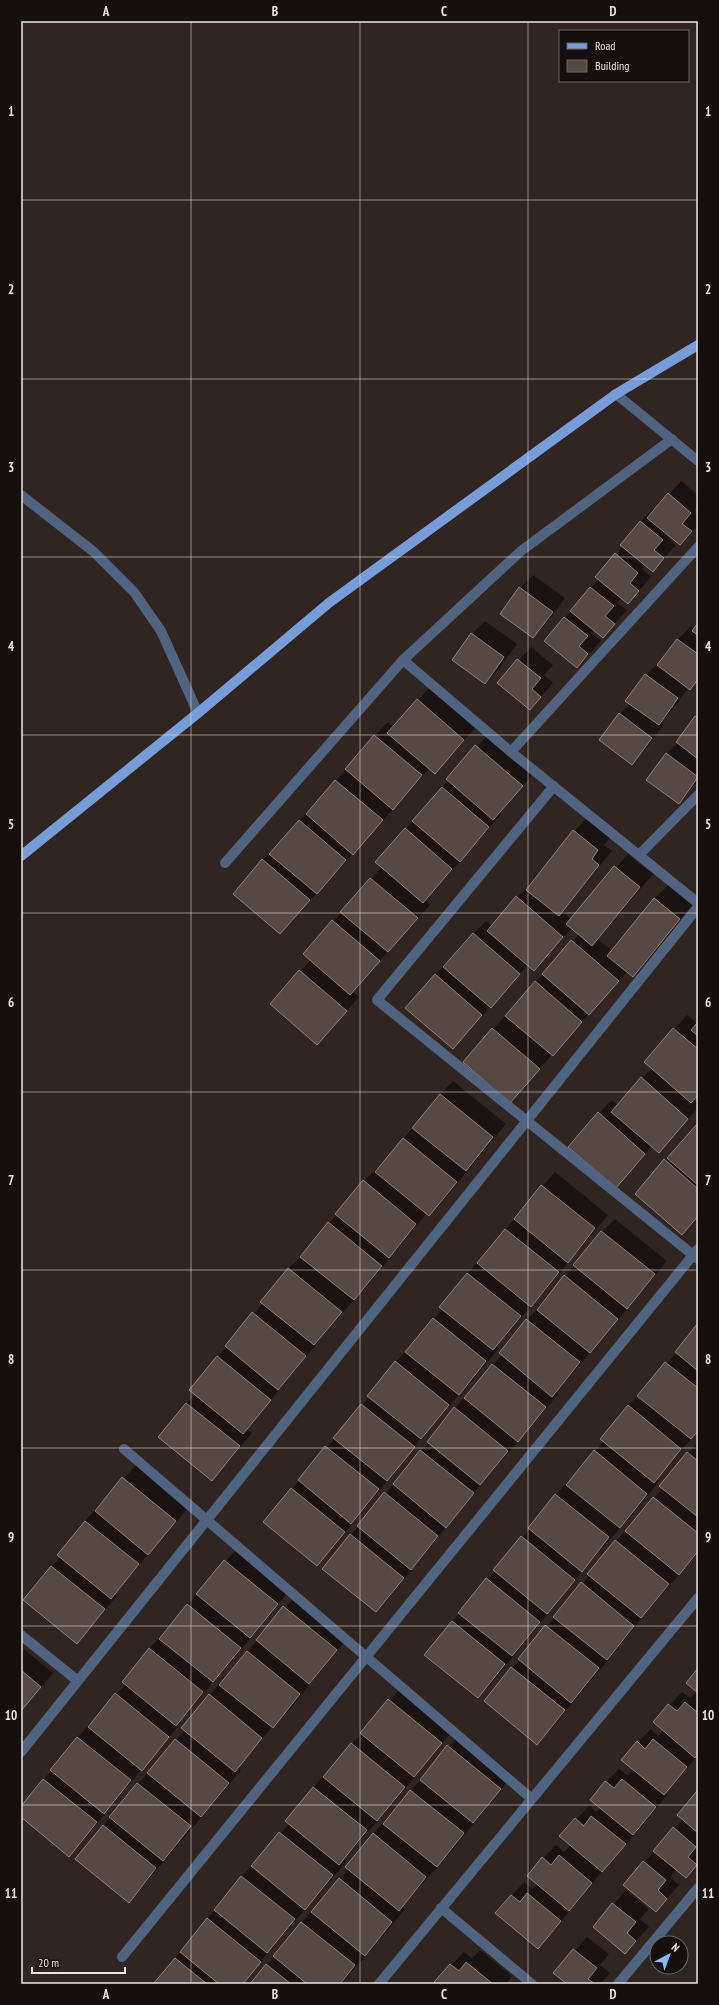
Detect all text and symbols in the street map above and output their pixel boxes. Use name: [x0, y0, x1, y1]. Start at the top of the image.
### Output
text: A: [102, 3, 110, 20]
text: B: [272, 3, 278, 20]
text: C: [441, 3, 447, 20]
text: D: [610, 3, 617, 20]
legend: [559, 30, 689, 82]
text: Road: [595, 38, 615, 53]
text: Building: [595, 58, 630, 73]
text: 1: [8, 103, 14, 120]
text: 1: [705, 103, 711, 120]
text: 2: [8, 281, 14, 298]
text: 2: [705, 281, 711, 298]
text: 3: [8, 459, 14, 476]
text: 3: [705, 459, 711, 476]
text: 4: [8, 638, 15, 655]
text: 4: [705, 638, 712, 655]
text: 5: [8, 816, 14, 833]
text: 5: [705, 816, 711, 833]
text: 6: [8, 994, 14, 1011]
text: 6: [705, 994, 711, 1011]
text: 7: [8, 1172, 14, 1189]
text: 7: [705, 1172, 711, 1189]
text: 8: [8, 1351, 14, 1368]
text: 8: [705, 1351, 711, 1368]
text: 9: [8, 1529, 14, 1546]
text: 9: [705, 1529, 711, 1546]
text: 10: [5, 1707, 17, 1724]
text: 10: [702, 1707, 714, 1724]
text: 11: [5, 1885, 17, 1902]
text: 11: [702, 1885, 714, 1902]
north arrow: [649, 1935, 689, 1975]
text: N: [669, 1940, 682, 1955]
scale bar: [32, 1949, 125, 1975]
text: 20 m: [38, 1955, 59, 1970]
text: A: [102, 1986, 110, 2003]
text: B: [272, 1986, 278, 2003]
text: C: [441, 1986, 447, 2003]
text: D: [610, 1986, 617, 2003]

